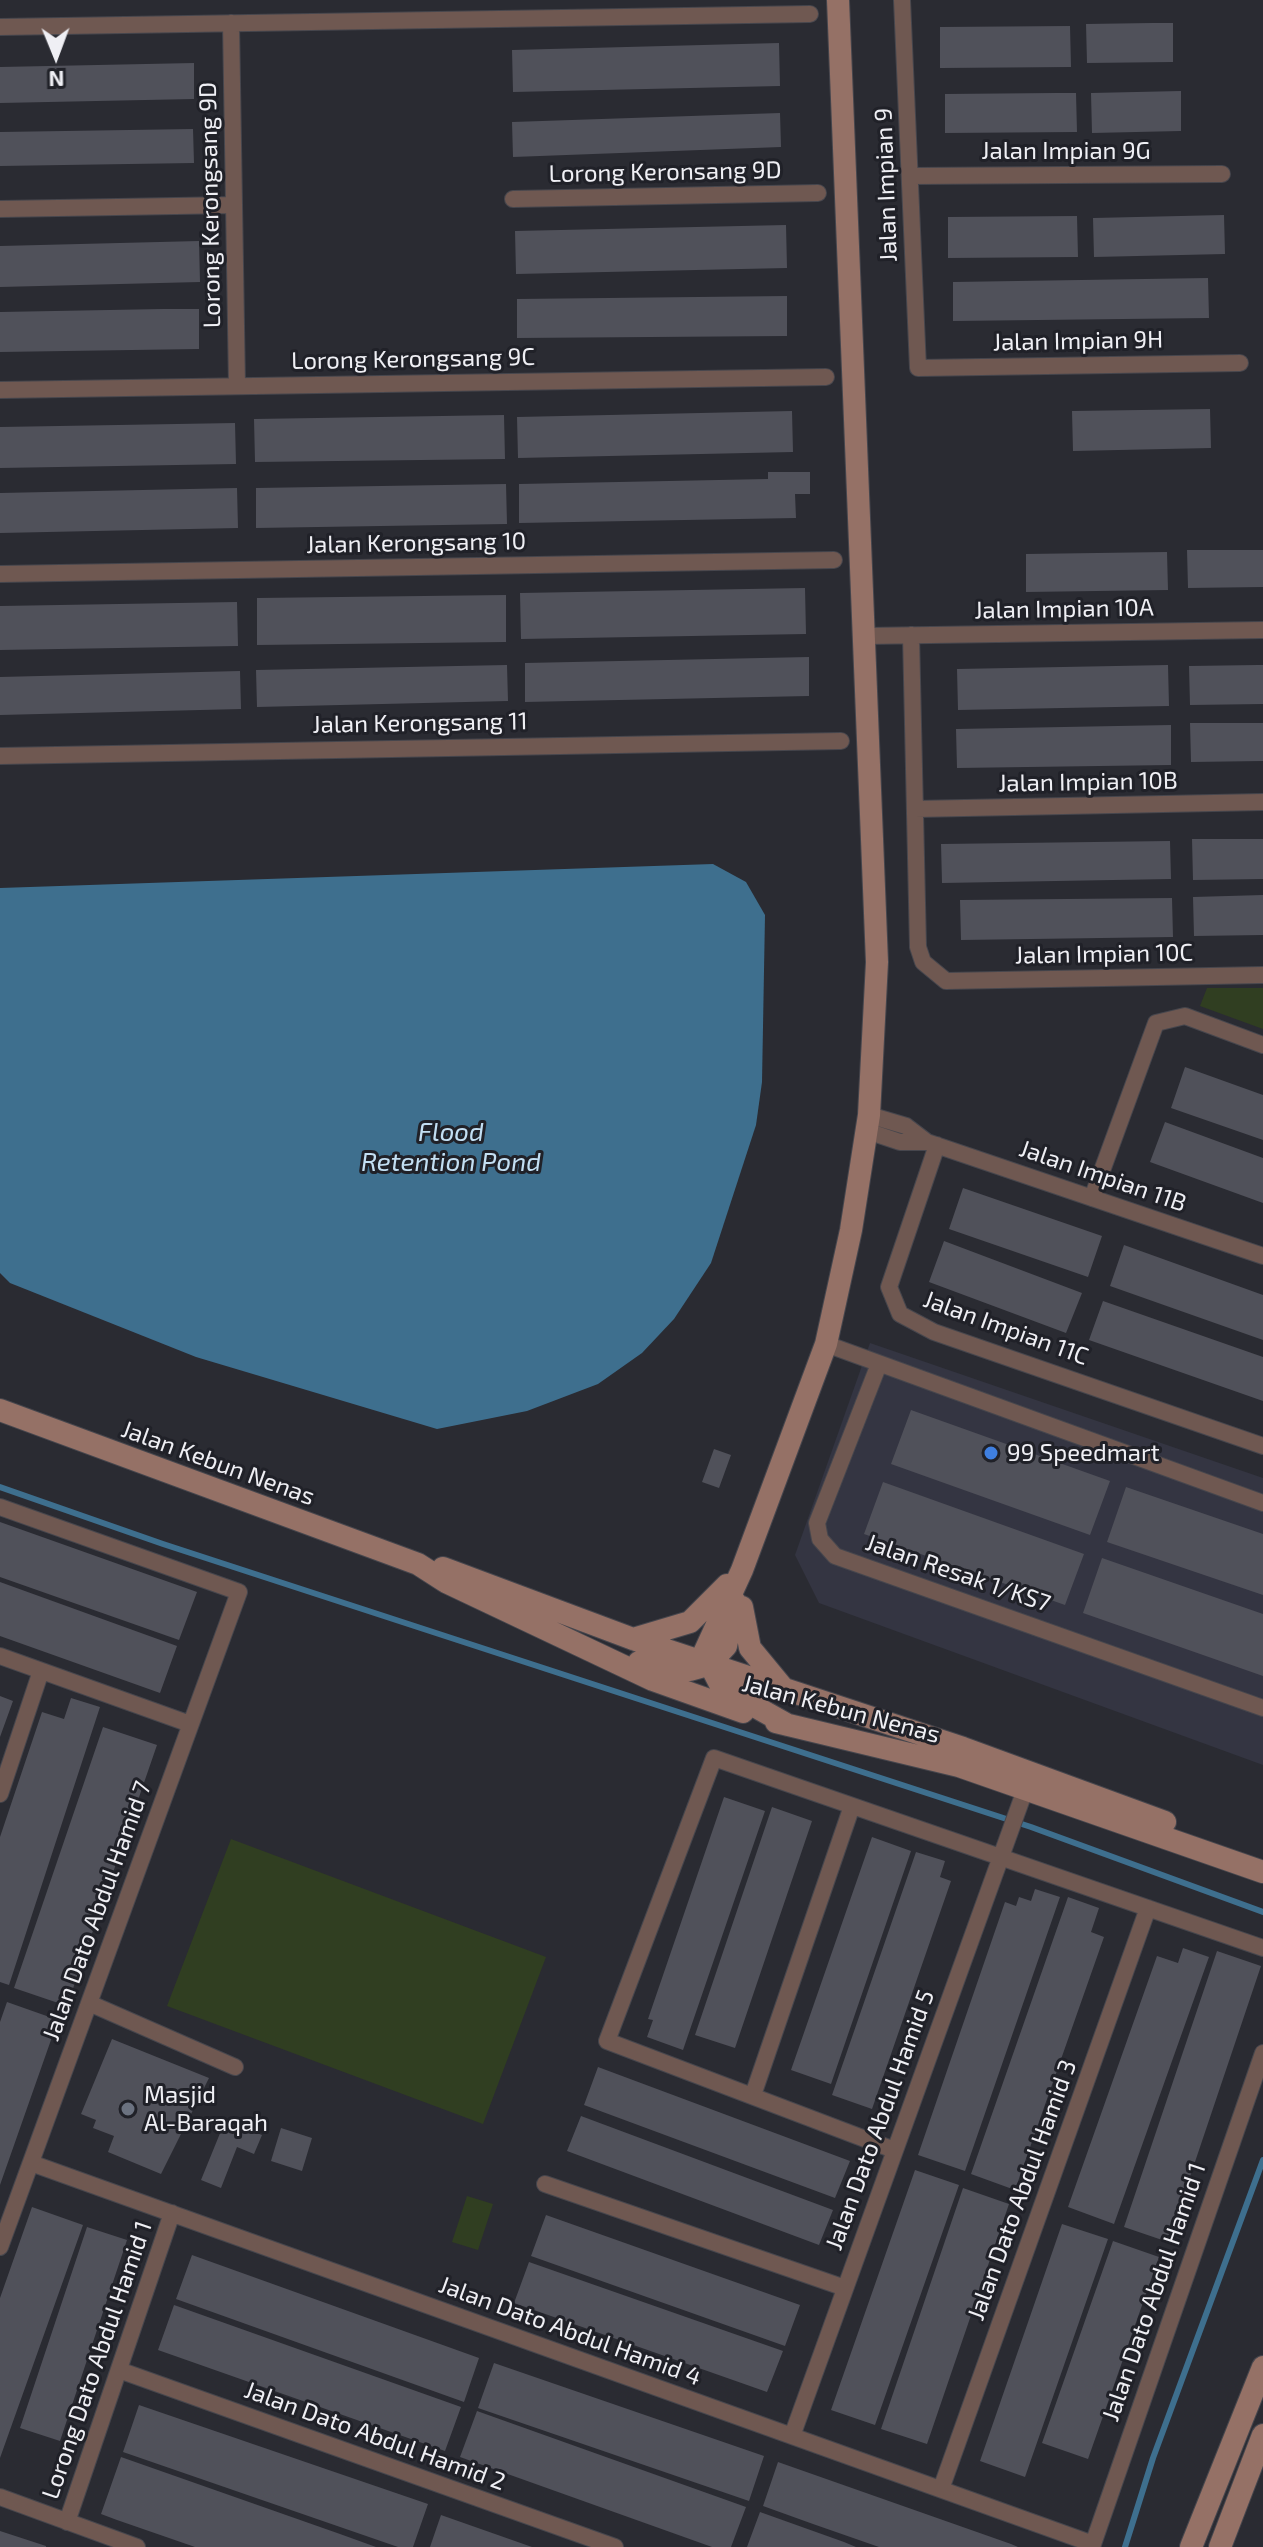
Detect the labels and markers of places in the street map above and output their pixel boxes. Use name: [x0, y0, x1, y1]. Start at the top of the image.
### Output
place label: 99 Speedmart: [1007, 1439, 1160, 1467]
marker: 99 Speedmart: [982, 1444, 1000, 1462]
place label: Masjid Al-Baraqah: [144, 2081, 268, 2137]
marker: Masjid Al-Baraqah: [119, 2100, 137, 2118]

